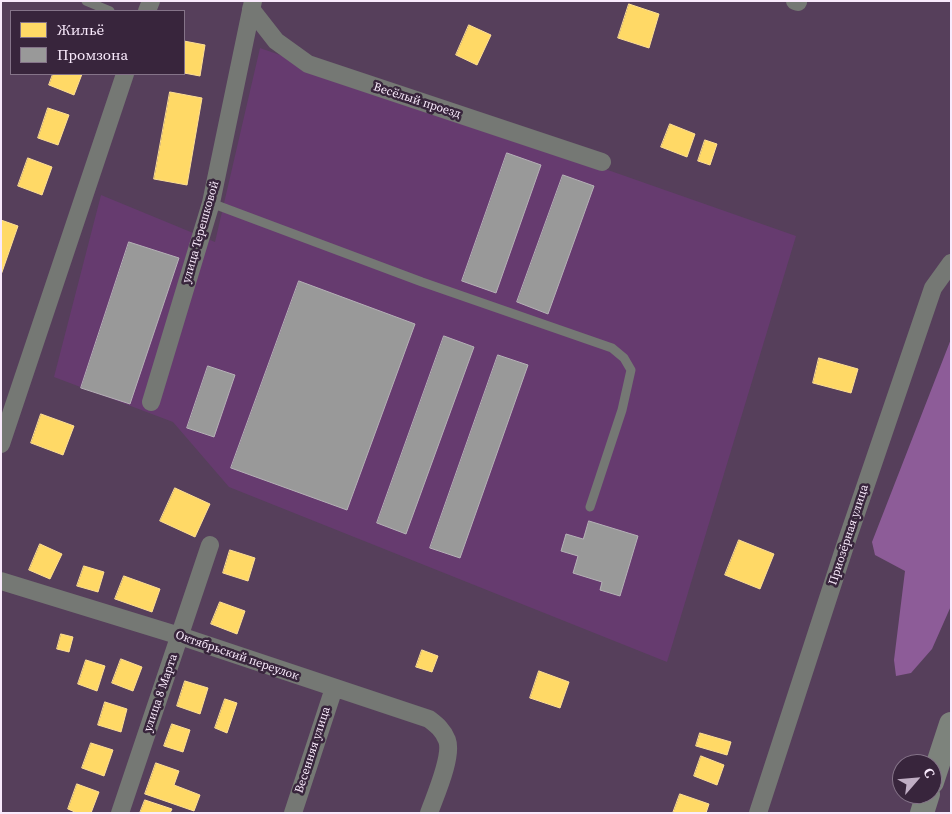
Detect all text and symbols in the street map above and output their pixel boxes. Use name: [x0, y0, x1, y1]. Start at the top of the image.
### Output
legend: [10, 10, 185, 75]
text: Жильё: [57, 19, 104, 40]
text: Промзона: [57, 44, 128, 65]
street label: Весёлый проезд: [372, 80, 462, 122]
street label: улица Терешковой: [179, 179, 223, 285]
street label: Приозёрная улица: [826, 483, 872, 587]
street label: Октябрьский переулок: [173, 628, 301, 684]
street label: улица 8 Марта: [141, 652, 181, 734]
street label: Весенняя улица: [292, 705, 334, 795]
north arrow: [892, 754, 942, 804]
text: С: [919, 764, 940, 781]

